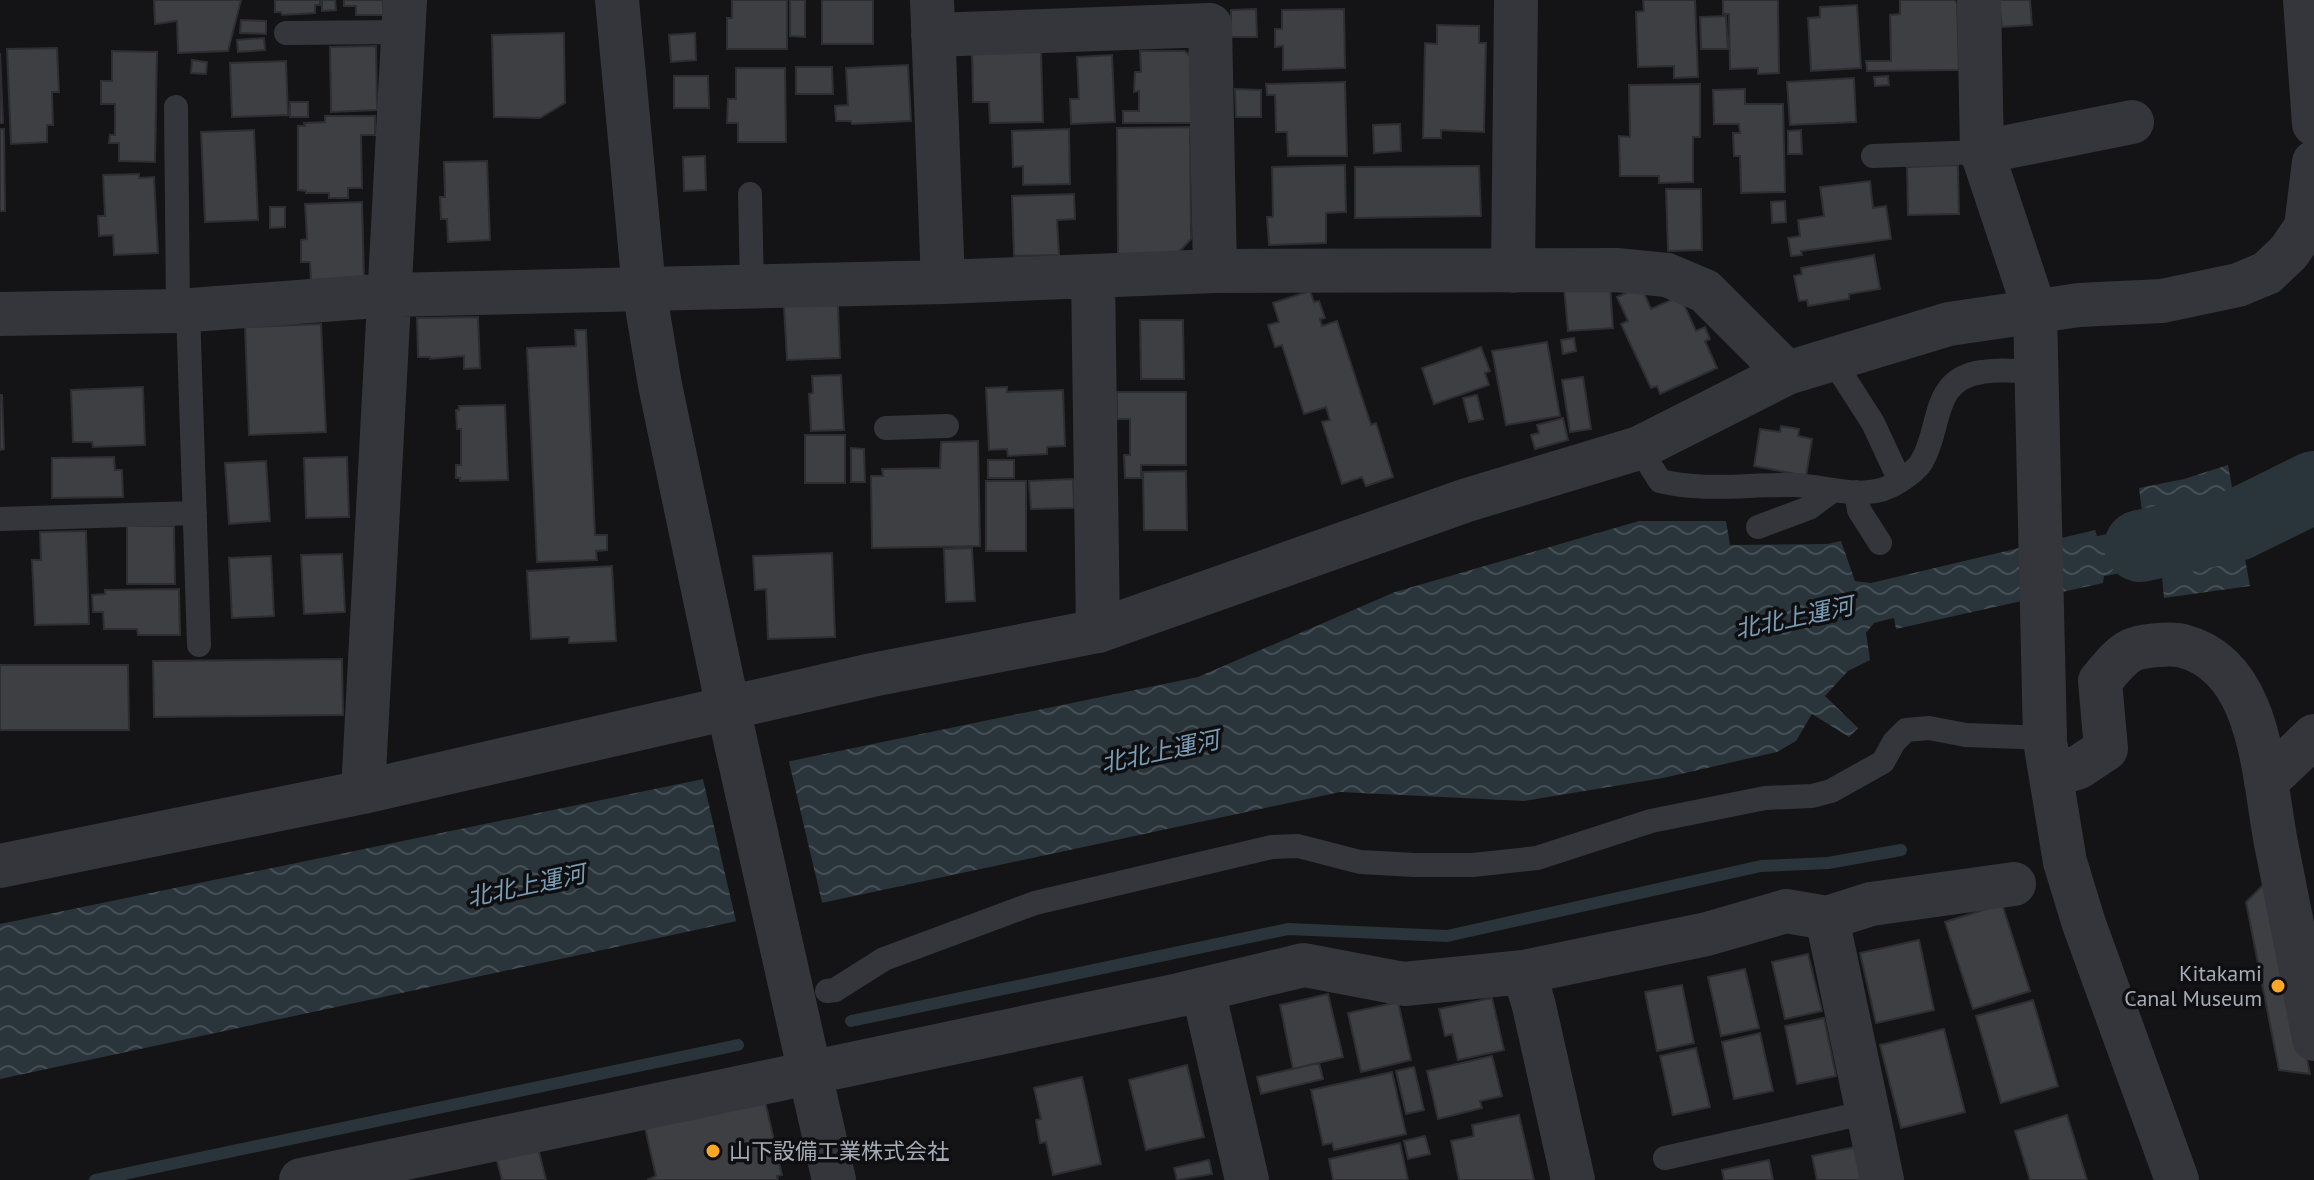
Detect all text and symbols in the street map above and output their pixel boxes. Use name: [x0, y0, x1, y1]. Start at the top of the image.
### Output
water label: 北北上運河: [1732, 589, 1860, 645]
water label: 北北上運河: [1098, 723, 1226, 779]
water label: 北北上運河: [464, 857, 592, 913]
place label: Kitakami Canal Museum: [2124, 959, 2262, 1012]
marker: Kitakami Canal Museum: [2269, 977, 2287, 995]
place label: 山下設備工業株式会社: [729, 1137, 949, 1165]
marker: 山下設備工業株式会社: [704, 1142, 722, 1160]

